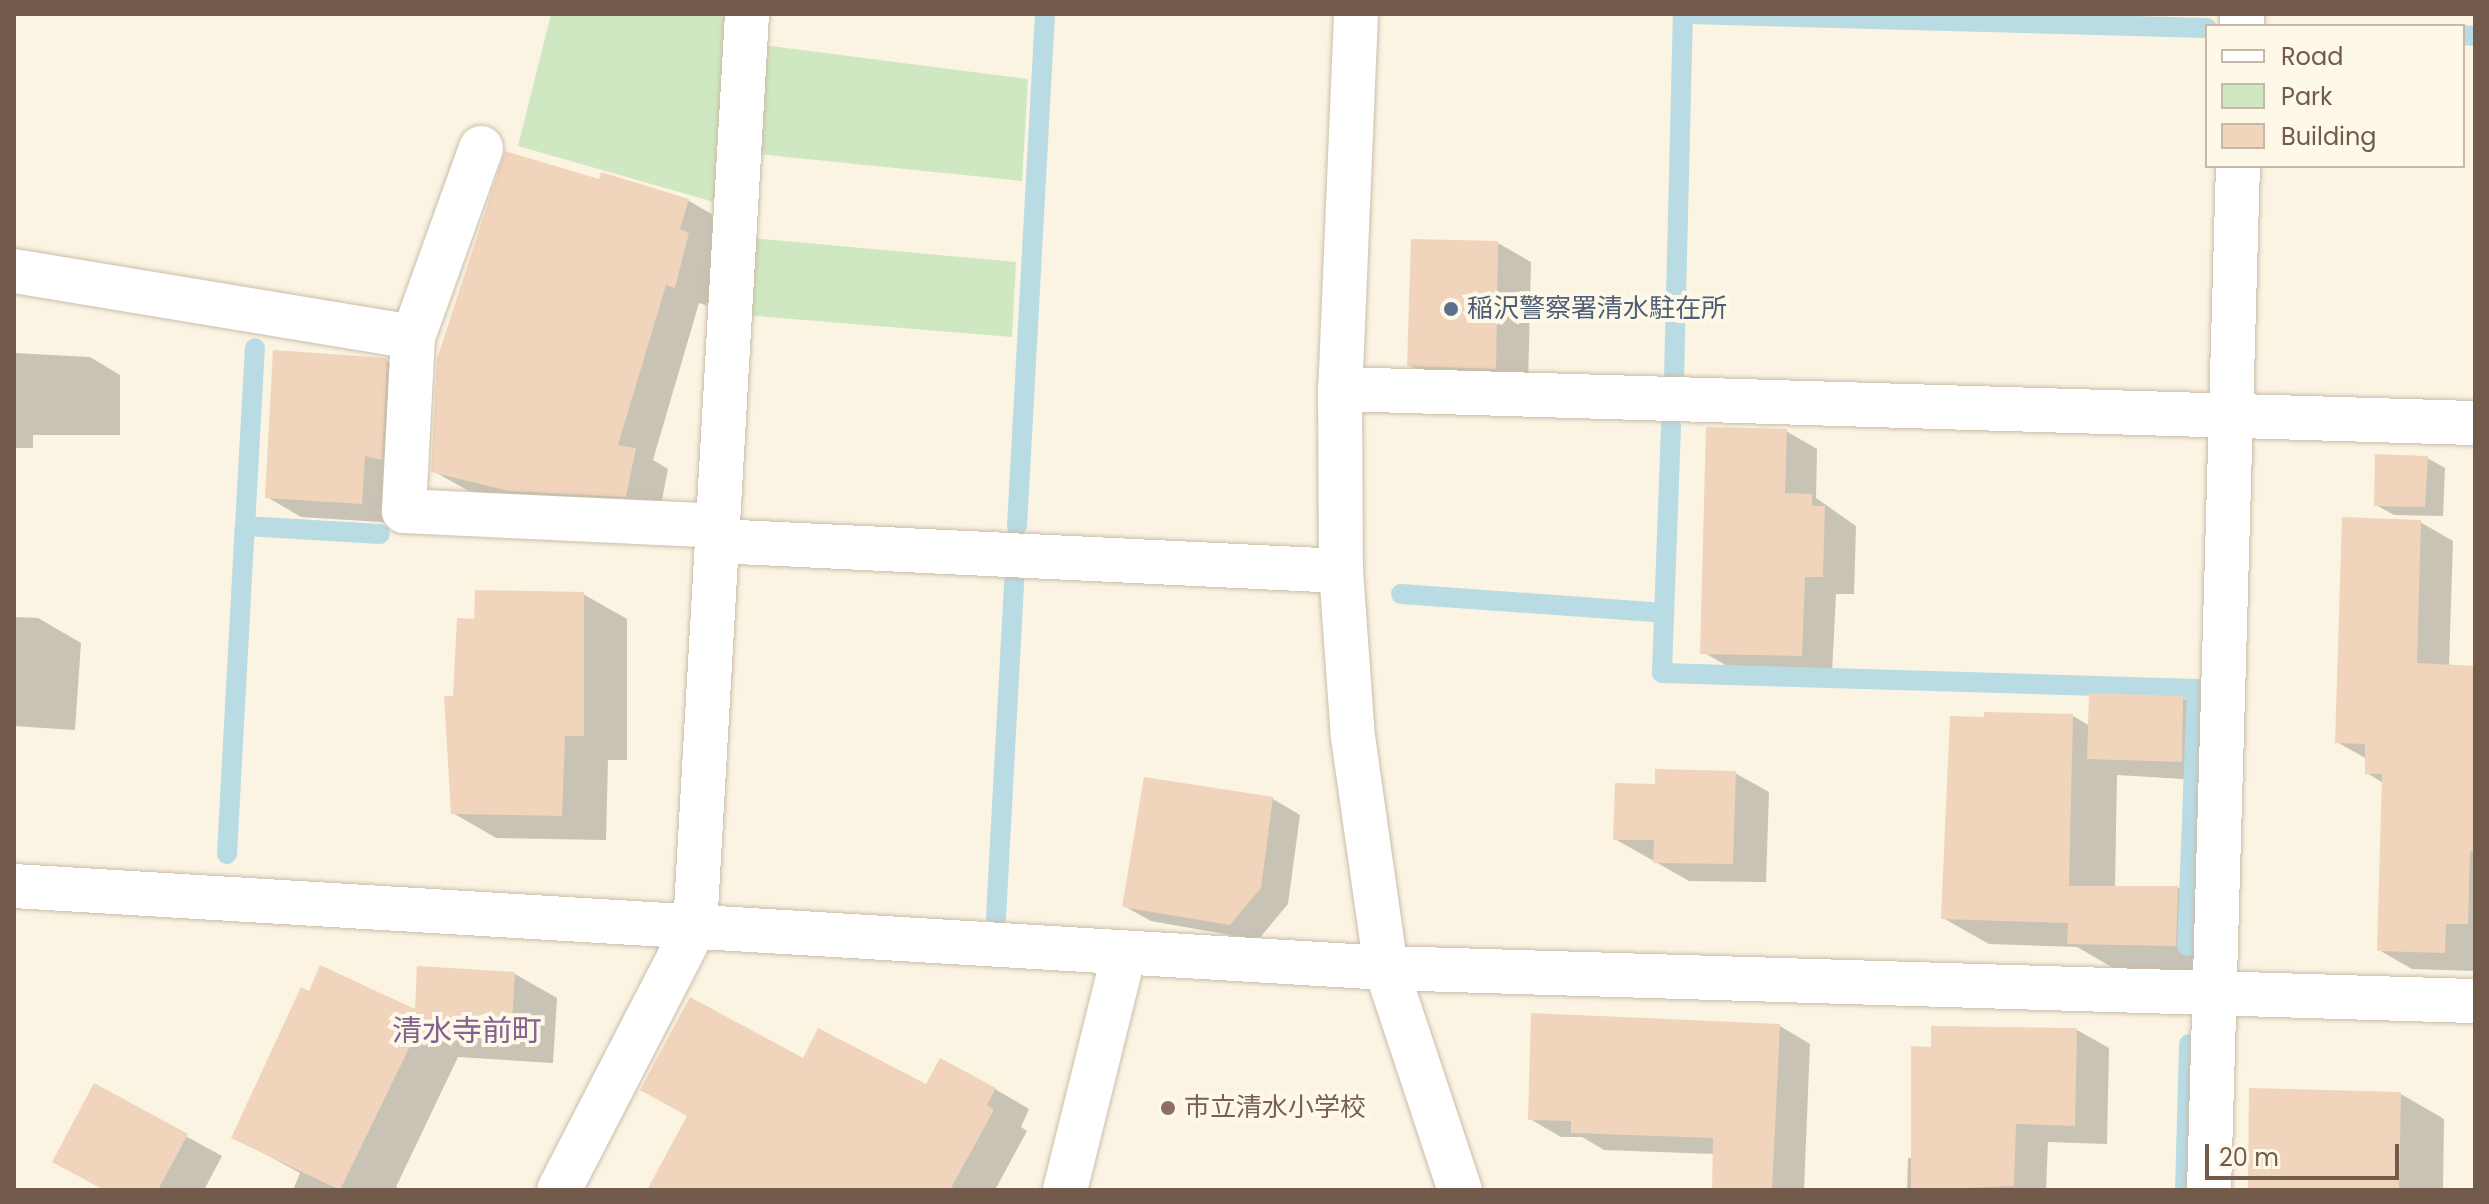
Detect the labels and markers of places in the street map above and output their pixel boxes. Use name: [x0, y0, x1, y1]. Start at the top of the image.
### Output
place label: 稲沢警察署清水駐在所: [1467, 293, 1727, 325]
marker: 稲沢警察署清水駐在所: [1442, 300, 1460, 318]
place label: 市立清水小学校: [1184, 1092, 1366, 1124]
marker: 市立清水小学校: [1159, 1099, 1177, 1117]

